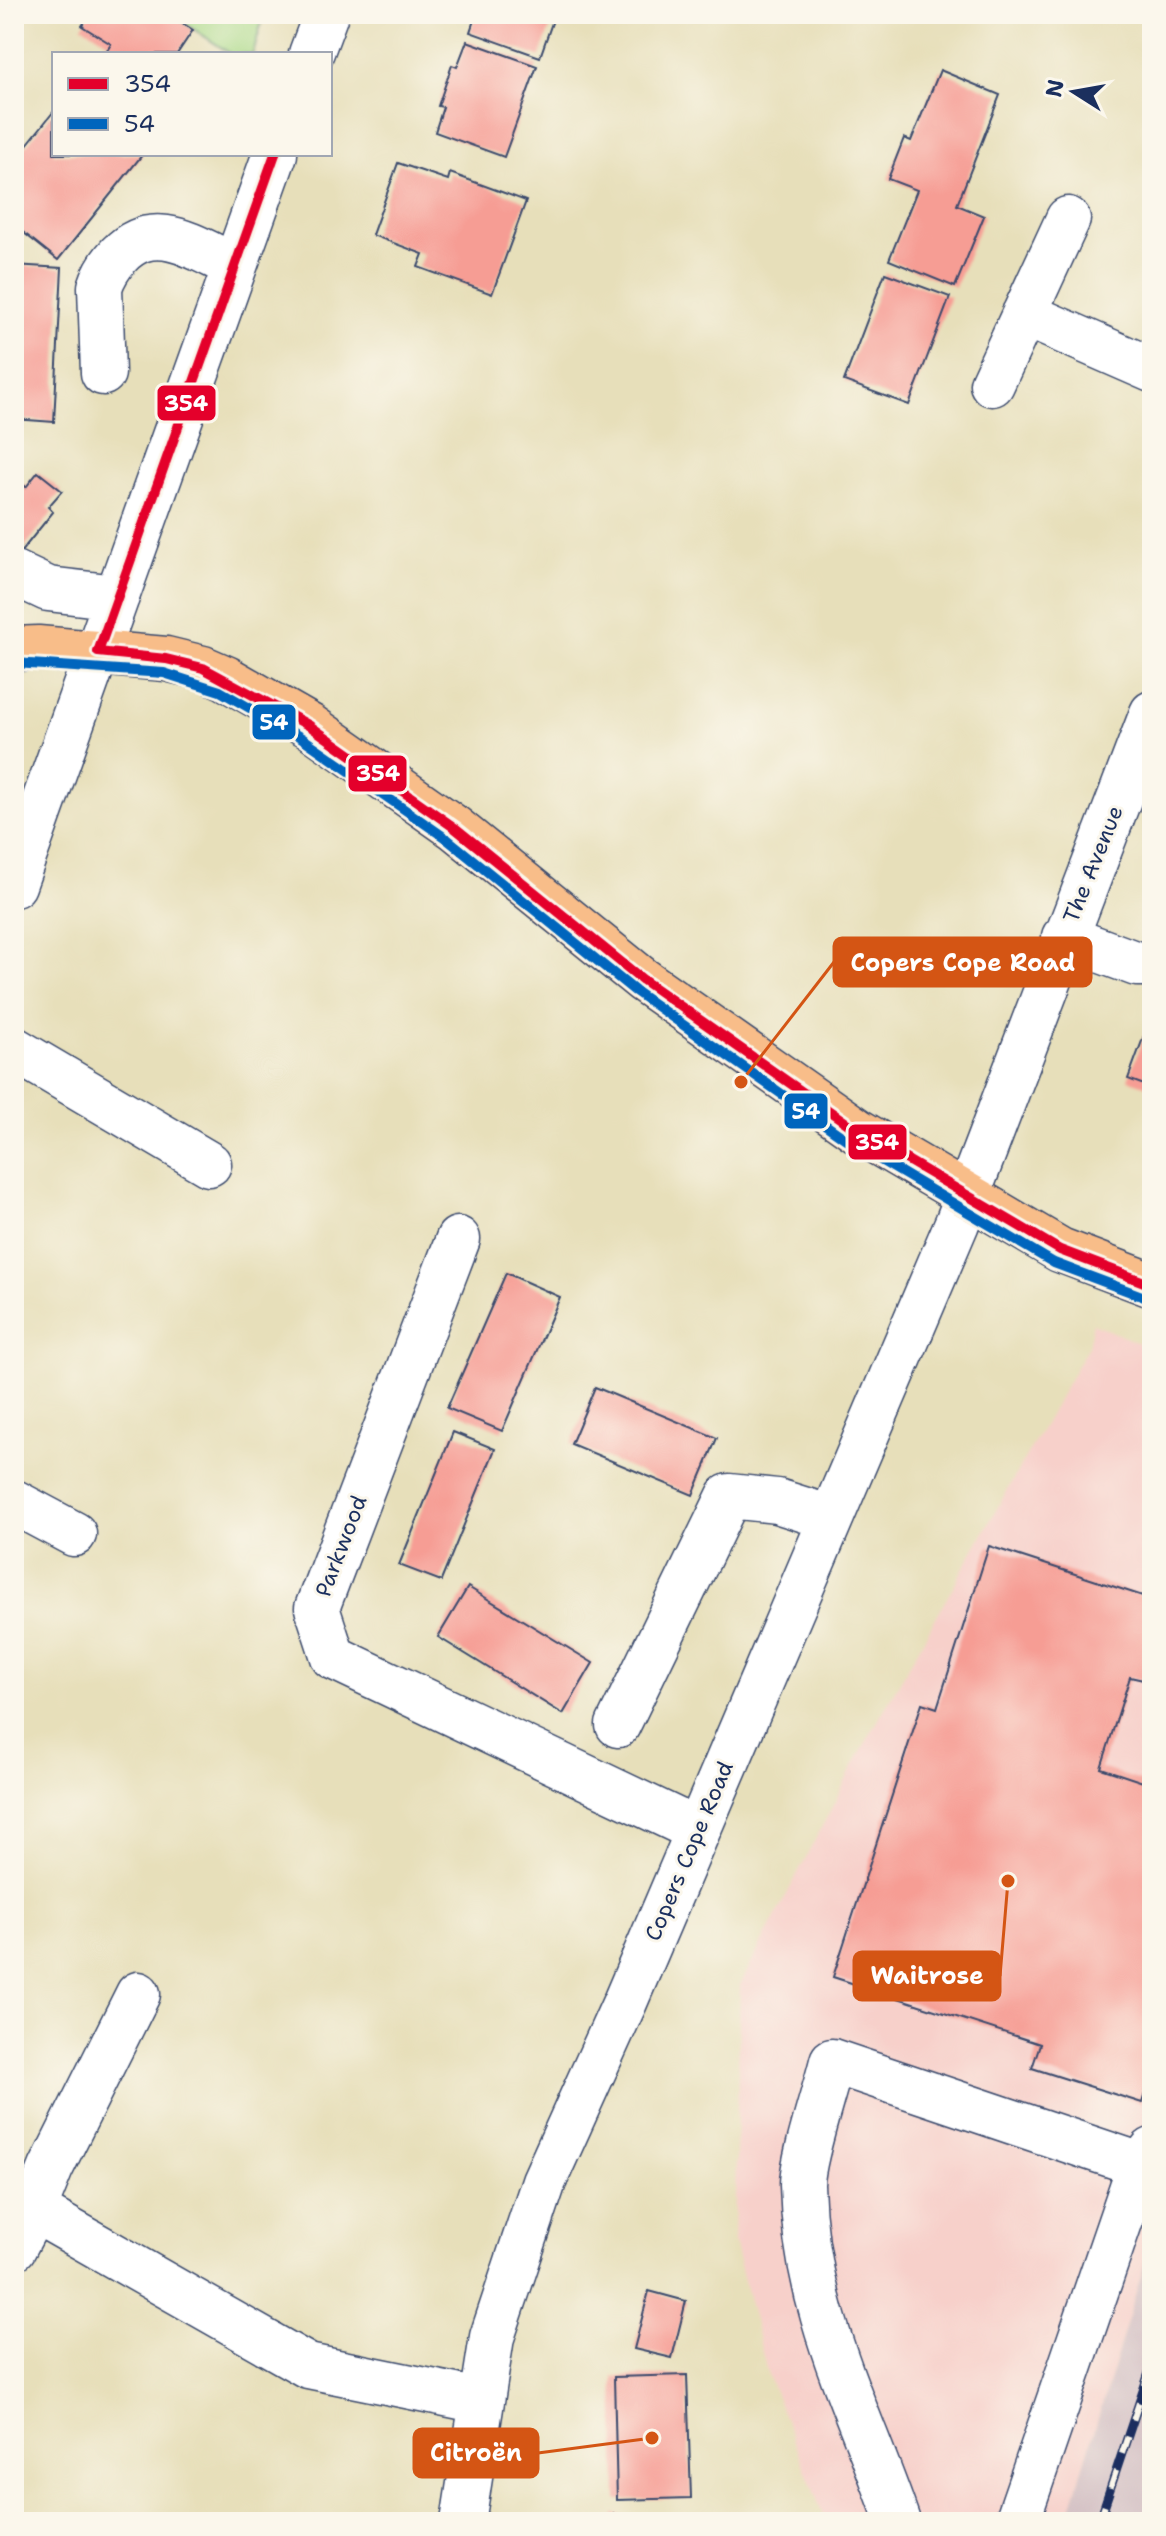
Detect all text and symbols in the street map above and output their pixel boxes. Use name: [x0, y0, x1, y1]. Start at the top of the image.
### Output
legend: [52, 52, 332, 156]
north arrow: [1034, 52, 1114, 132]
text: 354: [124, 68, 171, 100]
text: N: [1039, 77, 1071, 100]
text: 54: [124, 108, 155, 140]
line badge: 354: [156, 384, 217, 422]
text: 354: [164, 389, 209, 418]
line badge: 54: [251, 703, 297, 741]
text: 54: [259, 708, 289, 737]
line badge: 354: [347, 754, 408, 793]
text: 354: [356, 759, 401, 788]
street label: The Avenue: [1056, 801, 1130, 927]
callout: Copers Cope Road: [834, 938, 1091, 986]
text: Copers Cope Road: [851, 947, 1075, 979]
line badge: 54: [783, 1092, 829, 1130]
text: 54: [791, 1097, 821, 1126]
line badge: 354: [847, 1123, 908, 1161]
text: 354: [855, 1128, 900, 1157]
street label: Parkwood: [308, 1491, 374, 1601]
street label: Copers Cope Road: [638, 1757, 740, 1945]
callout: Waitrose: [854, 1952, 1000, 2000]
text: Waitrose: [870, 1960, 984, 1992]
callout: Citroën: [414, 2429, 538, 2477]
text: Citroën: [430, 2437, 522, 2469]

